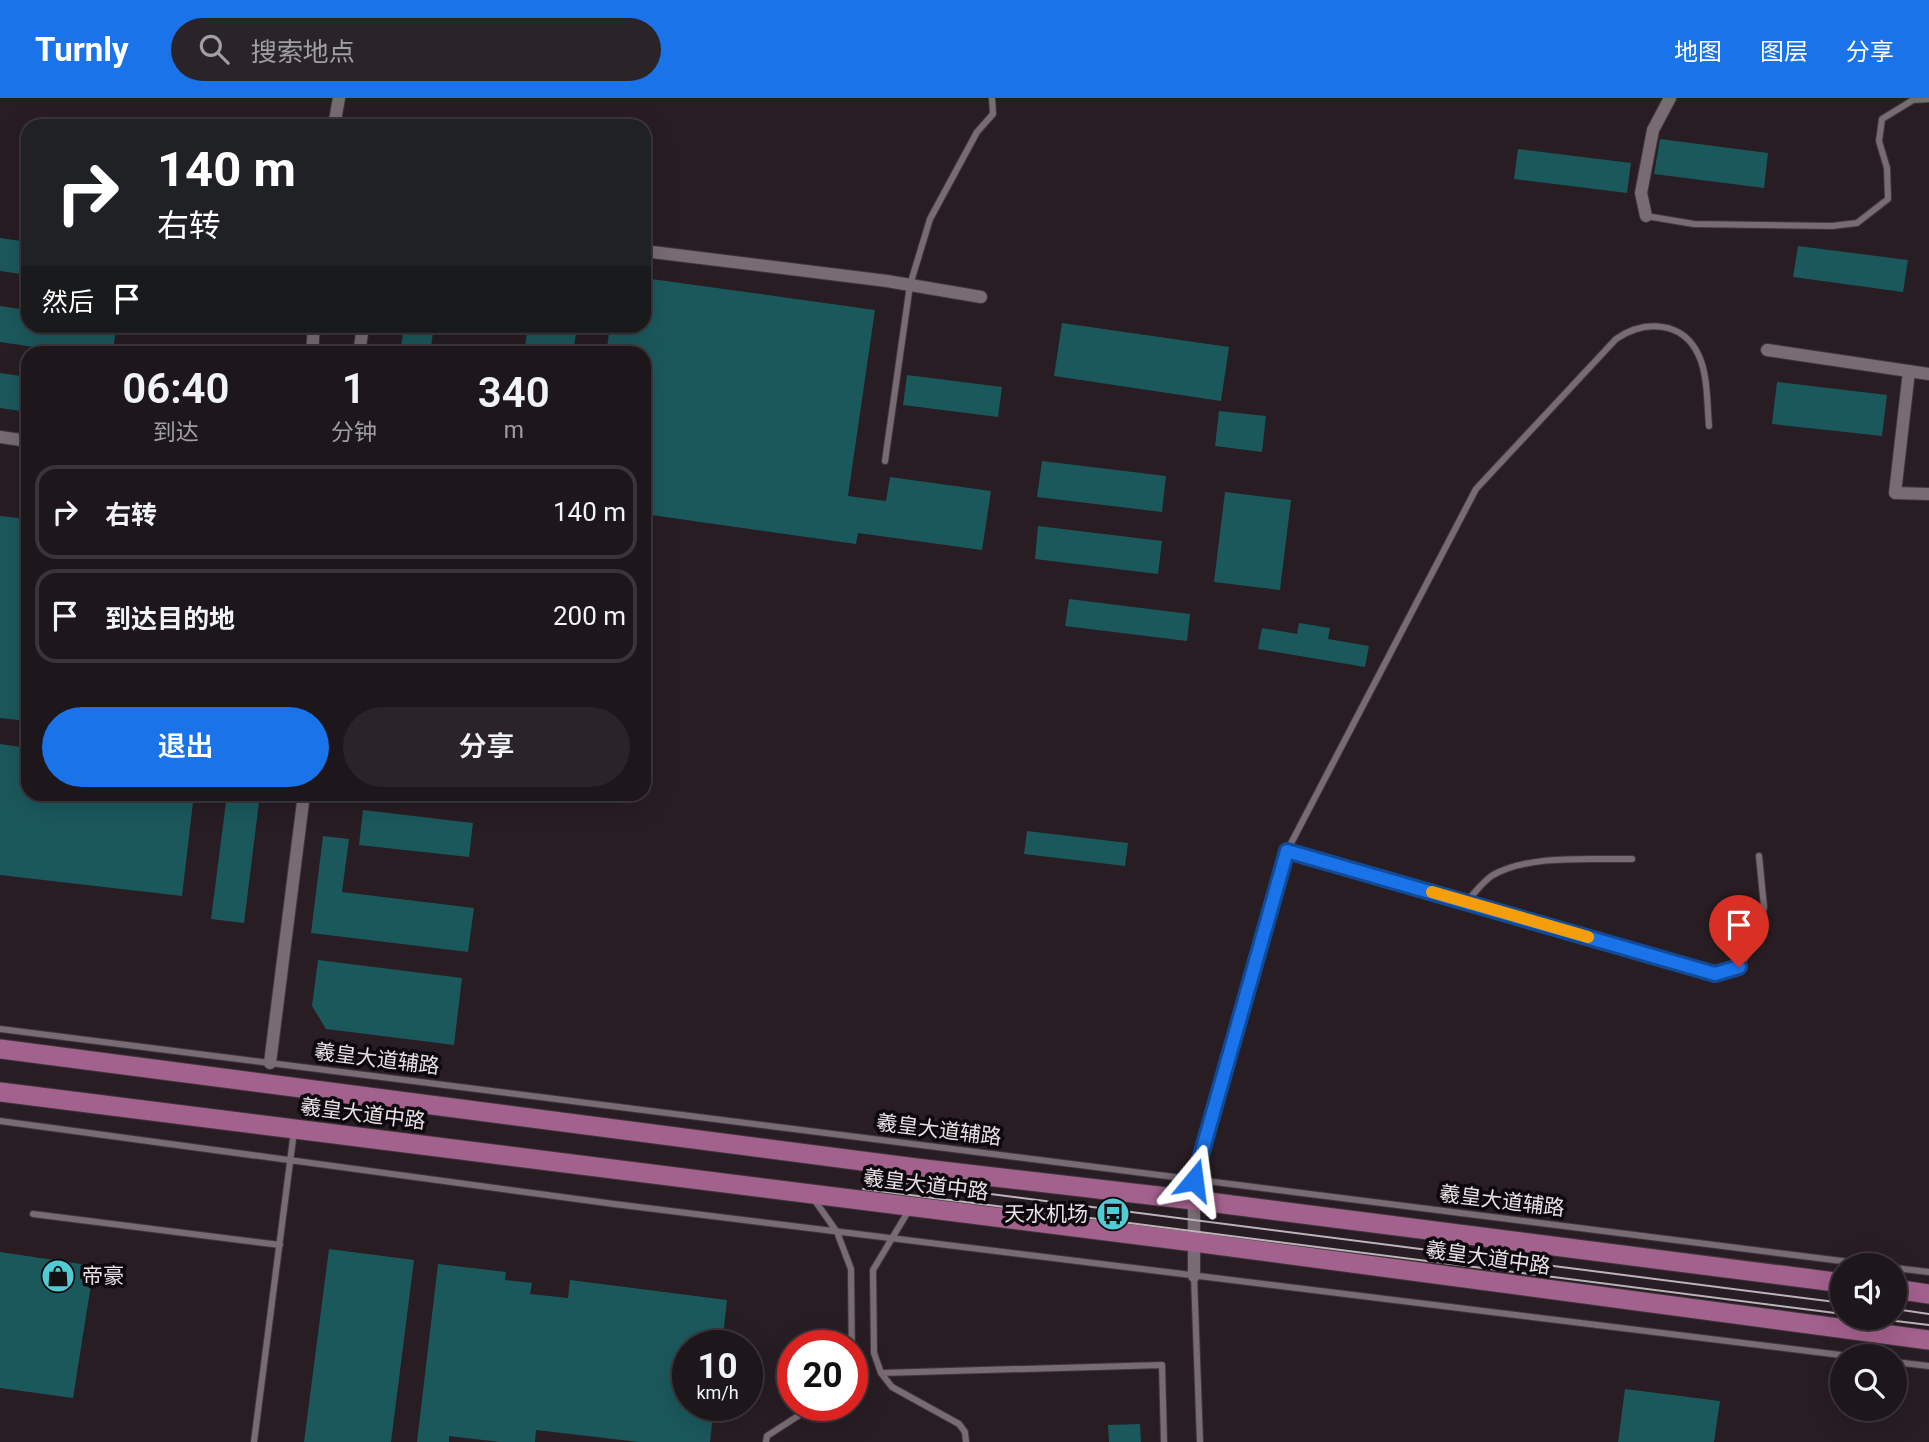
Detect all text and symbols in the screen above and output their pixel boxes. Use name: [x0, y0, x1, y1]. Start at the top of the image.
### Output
search box: [171, 18, 661, 81]
text: Turnly: [35, 30, 129, 69]
icon: search: [195, 30, 233, 68]
text: 搜索地点: [251, 37, 355, 67]
text: 地图: [1674, 38, 1722, 66]
text: 图层: [1760, 38, 1808, 66]
text: 分享: [1846, 38, 1894, 66]
text: 140 m: [157, 141, 296, 198]
icon: right: [42, 147, 133, 238]
text: 右转: [157, 207, 221, 245]
icon: arrive: [108, 280, 146, 318]
text: 然后: [42, 287, 94, 317]
text: 06:40: [122, 364, 230, 413]
text: 1: [342, 364, 366, 413]
text: 340: [478, 368, 550, 417]
text: m: [504, 417, 524, 444]
text: 到达: [153, 419, 199, 446]
text: 分钟: [331, 419, 377, 446]
icon: right: [46, 493, 84, 531]
text: 140 m: [553, 497, 626, 527]
text: 右转: [105, 500, 157, 530]
icon: arrive: [46, 597, 84, 635]
text: 200 m: [553, 601, 626, 631]
text: 到达目的地: [105, 604, 235, 634]
button: 退出: [42, 707, 329, 787]
button: 分享: [343, 707, 630, 787]
pin: [1709, 895, 1769, 967]
icon: arrive: [1720, 906, 1758, 944]
street label: 羲皇大道辅路: [313, 1039, 441, 1079]
street label: 羲皇大道中路: [299, 1094, 427, 1134]
street label: 羲皇大道辅路: [875, 1110, 1003, 1150]
position arrow: [1157, 1143, 1231, 1217]
street label: 羲皇大道中路: [862, 1165, 990, 1205]
street label: 羲皇大道辅路: [1438, 1181, 1566, 1221]
bus stop icon: 天水机场: [1094, 1195, 1132, 1233]
place label: 天水机场: [1004, 1202, 1088, 1226]
street label: 羲皇大道中路: [1424, 1237, 1552, 1279]
map controls: [1830, 1253, 1907, 1421]
button: sound: [1830, 1253, 1907, 1330]
shop icon: 帝豪: [39, 1257, 77, 1295]
place label: 帝豪: [82, 1264, 124, 1288]
speed limit sign: 20: [777, 1330, 868, 1421]
button: search: [1830, 1344, 1907, 1421]
text: 10: [697, 1346, 738, 1387]
text: km/h: [696, 1382, 739, 1403]

